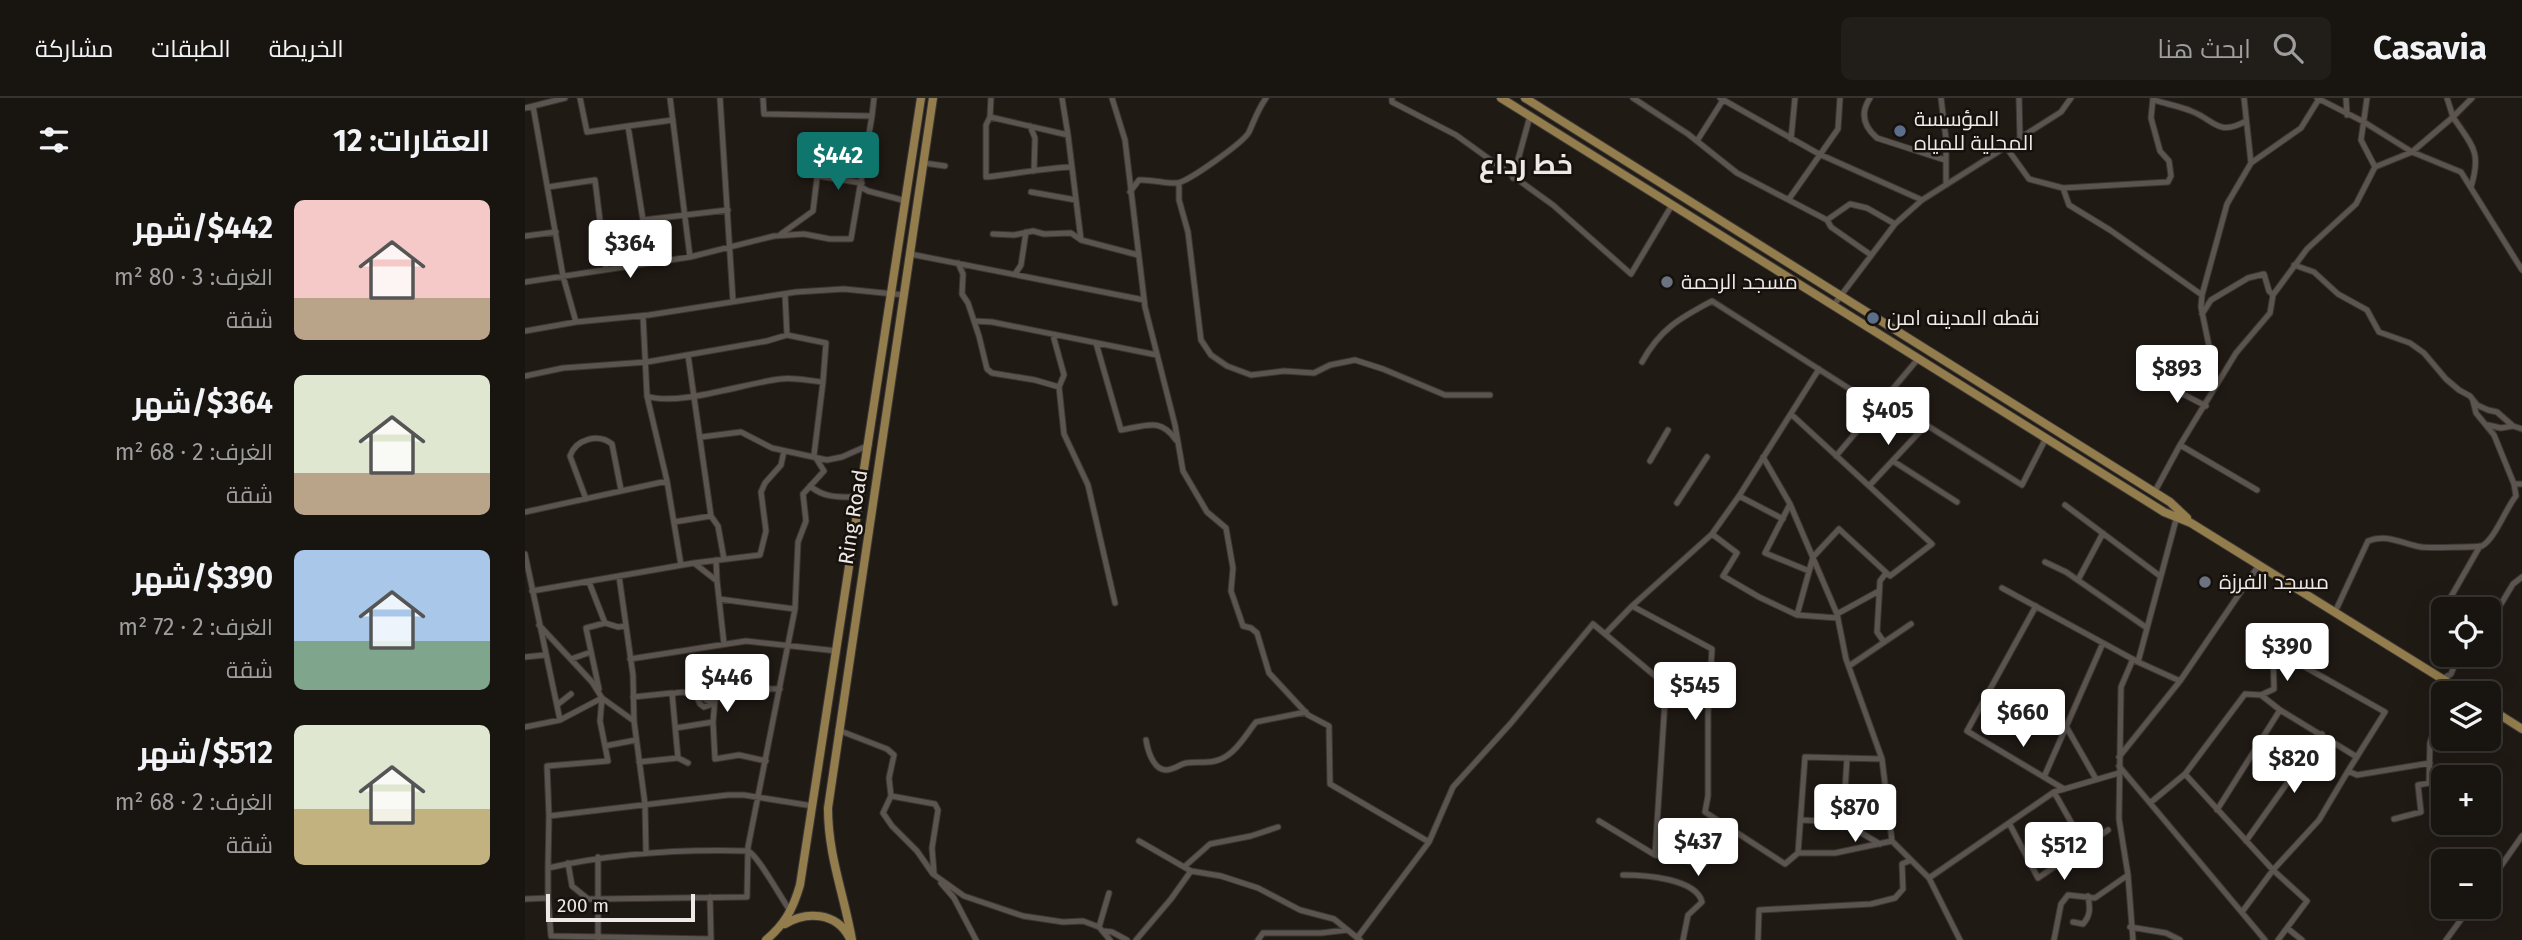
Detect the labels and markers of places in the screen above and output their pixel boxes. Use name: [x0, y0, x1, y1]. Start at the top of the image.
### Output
place label: المؤسسة المحلية للمياه: [1914, 106, 2034, 156]
marker: المؤسسة المحلية للمياه: [1892, 123, 1908, 139]
pin: $442: [797, 132, 879, 192]
pin: $364: [589, 220, 671, 280]
place label: مسجد الرحمة: [1681, 269, 1798, 295]
marker: مسجد الرحمة: [1659, 274, 1675, 290]
place label: نقطه المدينه امن: [1887, 305, 2040, 331]
marker: نقطه المدينه امن: [1865, 310, 1881, 326]
pin: $893: [2136, 345, 2218, 405]
pin: $405: [1847, 388, 1929, 447]
place label: مسجد الفرزة: [2219, 569, 2329, 595]
marker: مسجد الفرزة: [2197, 574, 2213, 590]
pin: $390: [2246, 624, 2328, 683]
pin: $446: [686, 654, 768, 714]
pin: $545: [1654, 662, 1736, 722]
pin: $660: [1982, 690, 2064, 749]
pin: $820: [2253, 736, 2335, 795]
pin: $870: [1814, 784, 1896, 844]
pin: $437: [1657, 818, 1739, 878]
pin: $512: [2023, 822, 2105, 882]

